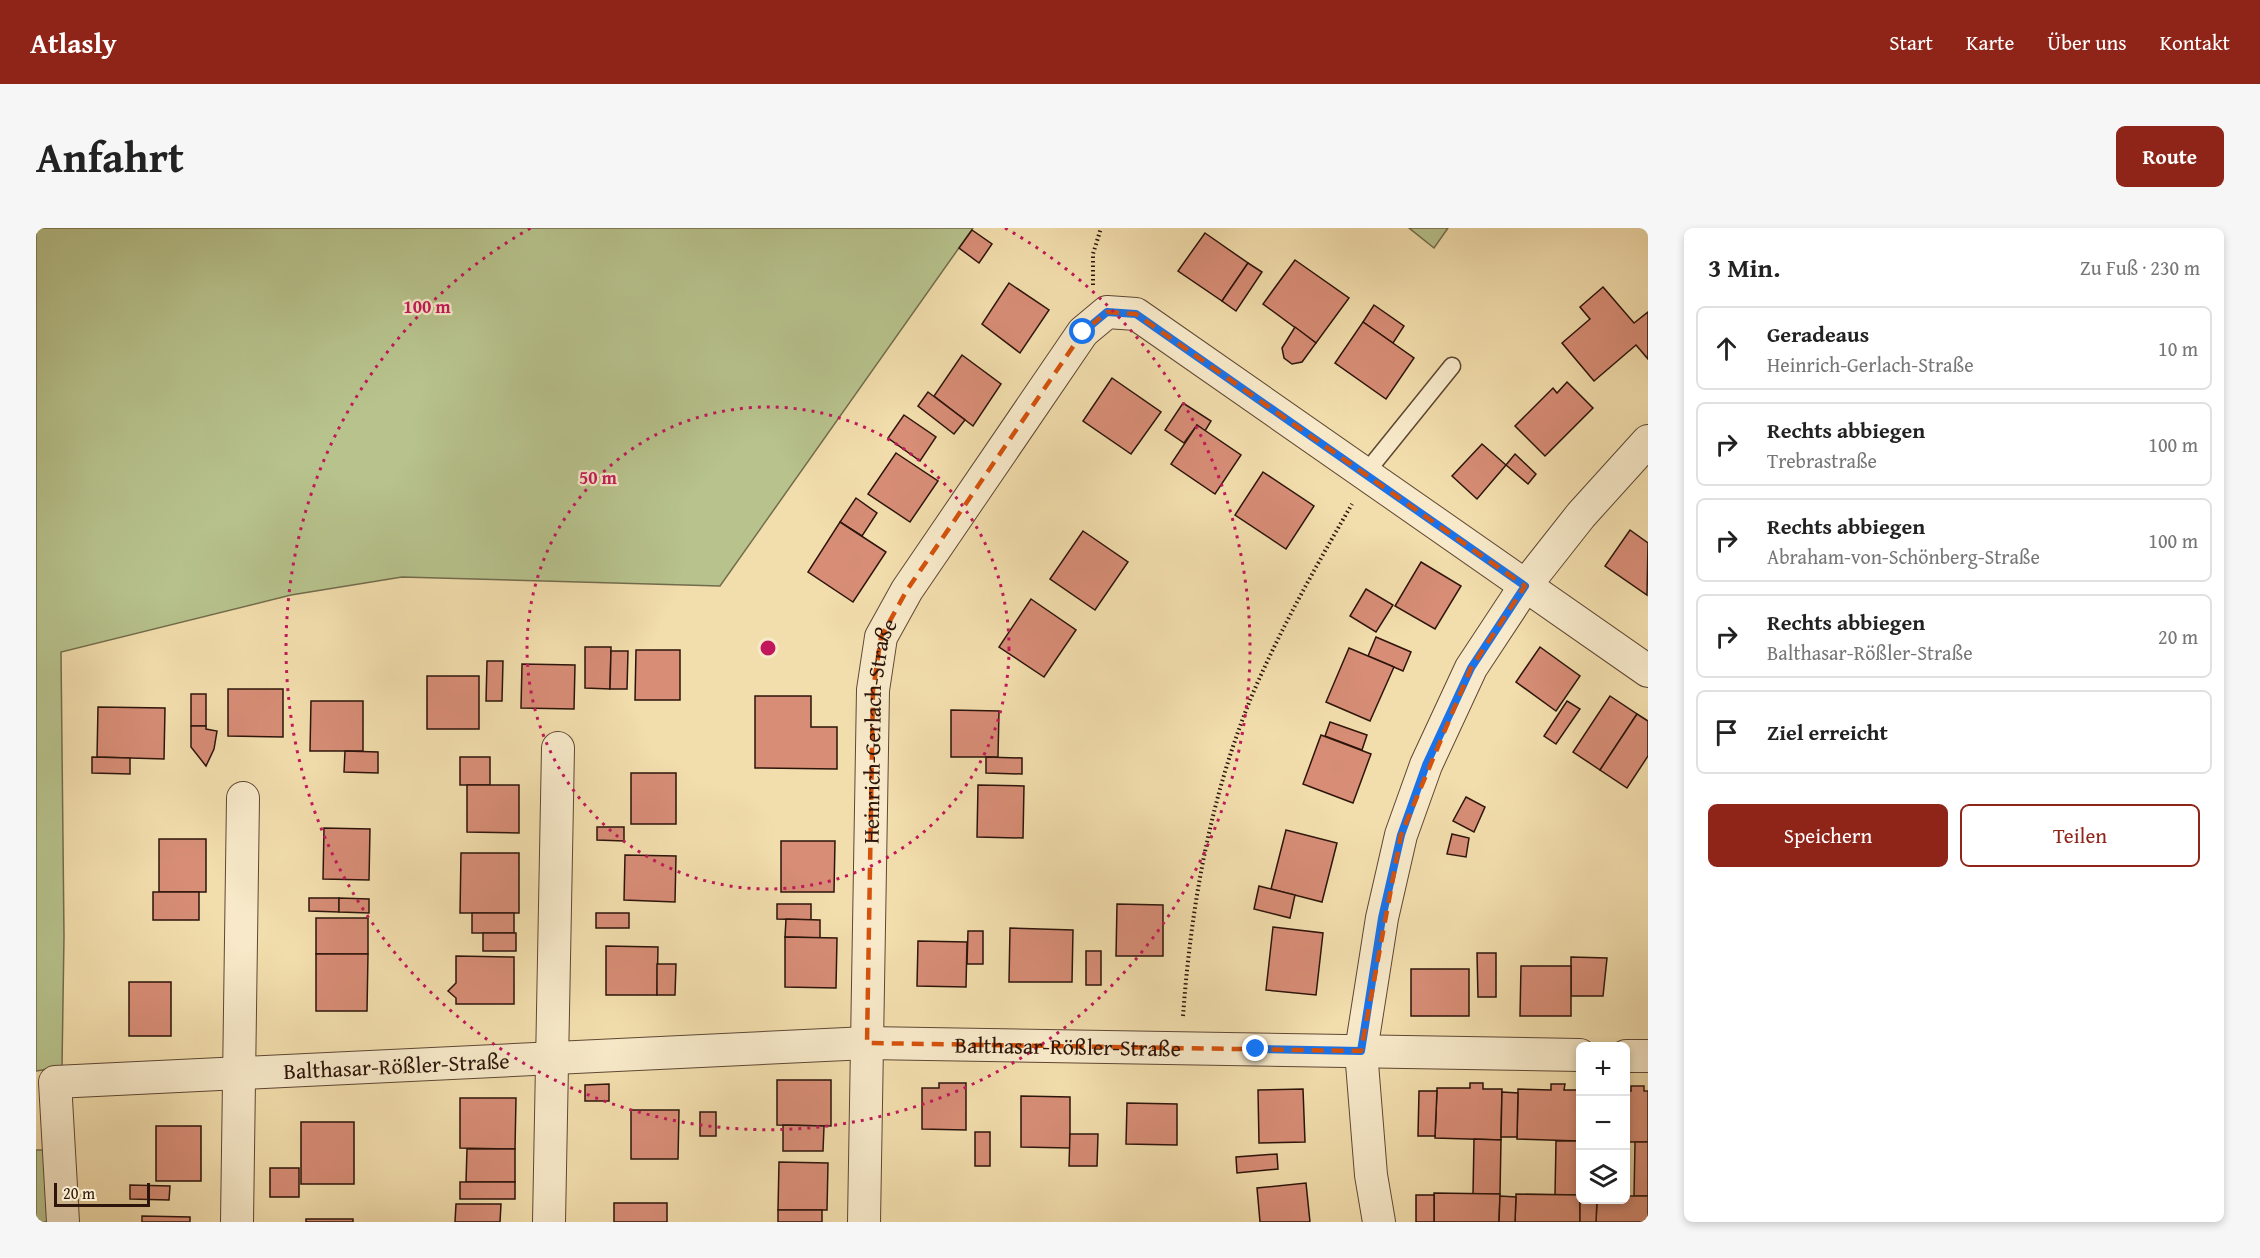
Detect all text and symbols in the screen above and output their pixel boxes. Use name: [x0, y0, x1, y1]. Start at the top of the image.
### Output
text: Atlasly: [30, 22, 117, 63]
text: Start: [1889, 27, 1933, 58]
text: Karte: [1966, 27, 2014, 58]
text: Über uns: [2047, 27, 2127, 58]
text: Kontakt: [2160, 27, 2230, 58]
text: Anfahrt: [36, 126, 184, 187]
button: Route: [2116, 126, 2224, 187]
text: 3 Min.: [1708, 248, 1780, 287]
text: Zu Fuß · 230 m: [2080, 253, 2200, 282]
text: 100 m: [403, 293, 451, 320]
route start: [1069, 318, 1095, 344]
text: Geradeaus: [1767, 318, 1869, 350]
icon: ahead: [1710, 332, 1743, 365]
text: 10 m: [2158, 334, 2198, 363]
text: Heinrich-Gerlach-Straße: [1767, 350, 1974, 379]
text: Rechts abbiegen: [1767, 414, 1925, 446]
icon: right: [1710, 428, 1743, 461]
text: 100 m: [2148, 430, 2198, 459]
text: Trebrastraße: [1767, 446, 1877, 475]
text: 50 m: [579, 464, 618, 491]
text: Rechts abbiegen: [1767, 510, 1925, 542]
icon: right: [1710, 524, 1743, 557]
text: 100 m: [2148, 526, 2198, 555]
text: Abraham-von-Schönberg-Straße: [1767, 542, 2040, 571]
text: Rechts abbiegen: [1767, 606, 1925, 638]
street label: Heinrich-Gerlach-Straße: [854, 612, 905, 844]
icon: right: [1710, 620, 1743, 653]
text: 20 m: [2158, 622, 2198, 651]
centre of rings: [758, 638, 778, 658]
text: Balthasar-Rößler-Straße: [1767, 638, 1973, 667]
icon: arrive: [1710, 716, 1743, 749]
text: Ziel erreicht: [1767, 716, 1888, 748]
button: Speichern: [1708, 804, 1948, 867]
button: Teilen: [1960, 804, 2200, 867]
street label: Balthasar-Rößler-Straße: [954, 1028, 1181, 1064]
route end: [1242, 1035, 1268, 1061]
map controls: [1576, 1042, 1630, 1204]
button: +: [1576, 1042, 1630, 1096]
street label: Balthasar-Rößler-Straße: [283, 1044, 510, 1087]
button: −: [1576, 1096, 1630, 1150]
button: layers: [1576, 1150, 1630, 1204]
scale bar: [54, 1180, 150, 1208]
text: 20 m: [63, 1181, 95, 1205]

